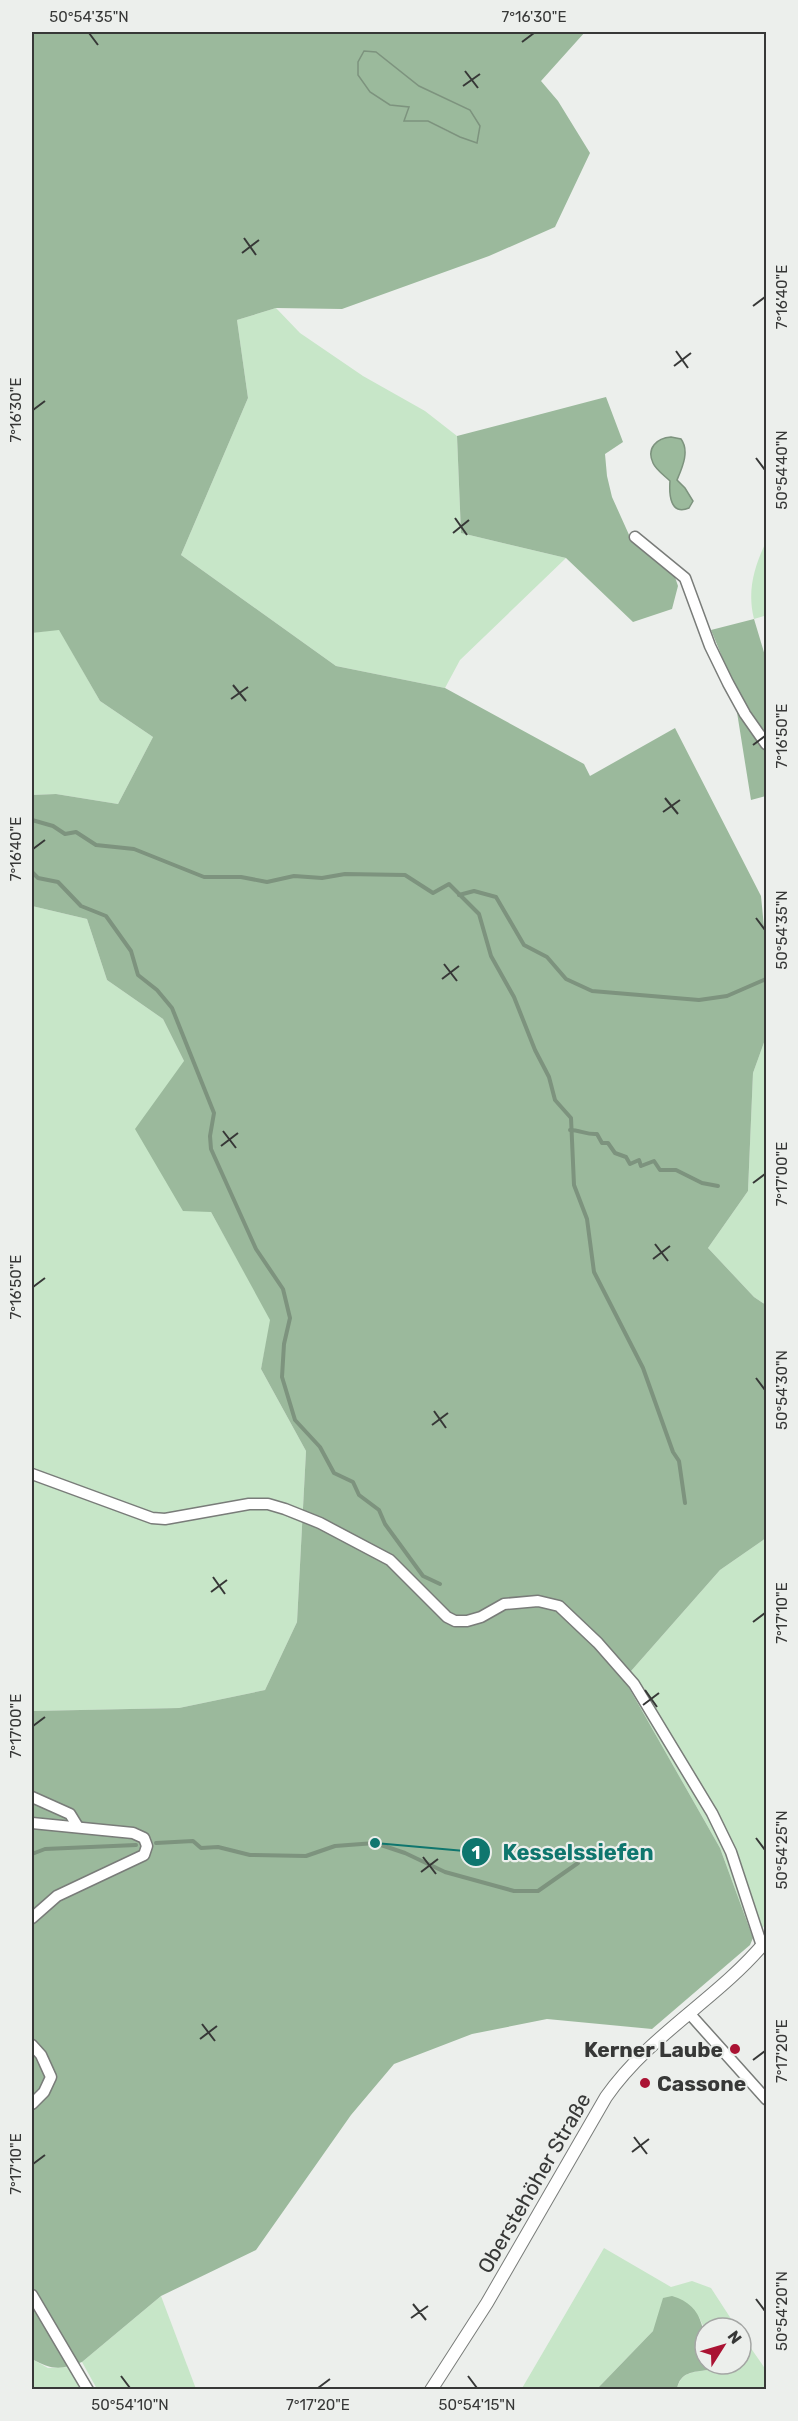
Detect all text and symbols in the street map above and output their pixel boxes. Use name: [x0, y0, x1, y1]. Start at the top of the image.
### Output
text: 50°54'35"N: [49, 8, 129, 26]
text: 7°16'30"E: [502, 8, 566, 26]
text: 7°16'40"E: [773, 265, 791, 329]
text: 7°16'30"E: [7, 378, 25, 442]
text: 50°54'40"N: [773, 430, 791, 510]
text: 7°16'50"E: [773, 704, 791, 768]
text: 7°16'40"E: [7, 817, 25, 881]
text: 50°54'35"N: [773, 890, 791, 970]
text: 7°17'00"E: [773, 1142, 791, 1206]
text: 7°16'50"E: [7, 1255, 25, 1319]
text: 50°54'30"N: [773, 1350, 791, 1430]
text: 7°17'10"E: [773, 1582, 791, 1644]
text: 7°17'00"E: [7, 1694, 25, 1758]
text: 50°54'25"N: [773, 1810, 791, 1890]
callout: Kesselssiefen: [461, 1832, 666, 1872]
text: Kesselssiefen: [502, 1839, 654, 1866]
text: 1: [472, 1842, 480, 1864]
text: 7°17'20"E: [773, 2019, 791, 2083]
place label: Kerner Laube: [584, 2037, 723, 2062]
marker: Kerner Laube: [728, 2042, 742, 2056]
place label: Cassone: [657, 2071, 746, 2096]
marker: Cassone: [638, 2076, 652, 2090]
street label: Oberstehöher Straße: [472, 2088, 596, 2278]
text: 7°17'10"E: [7, 2133, 25, 2195]
text: 50°54'20"N: [773, 2271, 791, 2351]
north arrow: [693, 2316, 753, 2376]
text: N: [724, 2327, 746, 2348]
text: 50°54'10"N: [91, 2396, 169, 2414]
text: 7°17'20"E: [286, 2396, 350, 2414]
text: 50°54'15"N: [439, 2396, 515, 2414]

